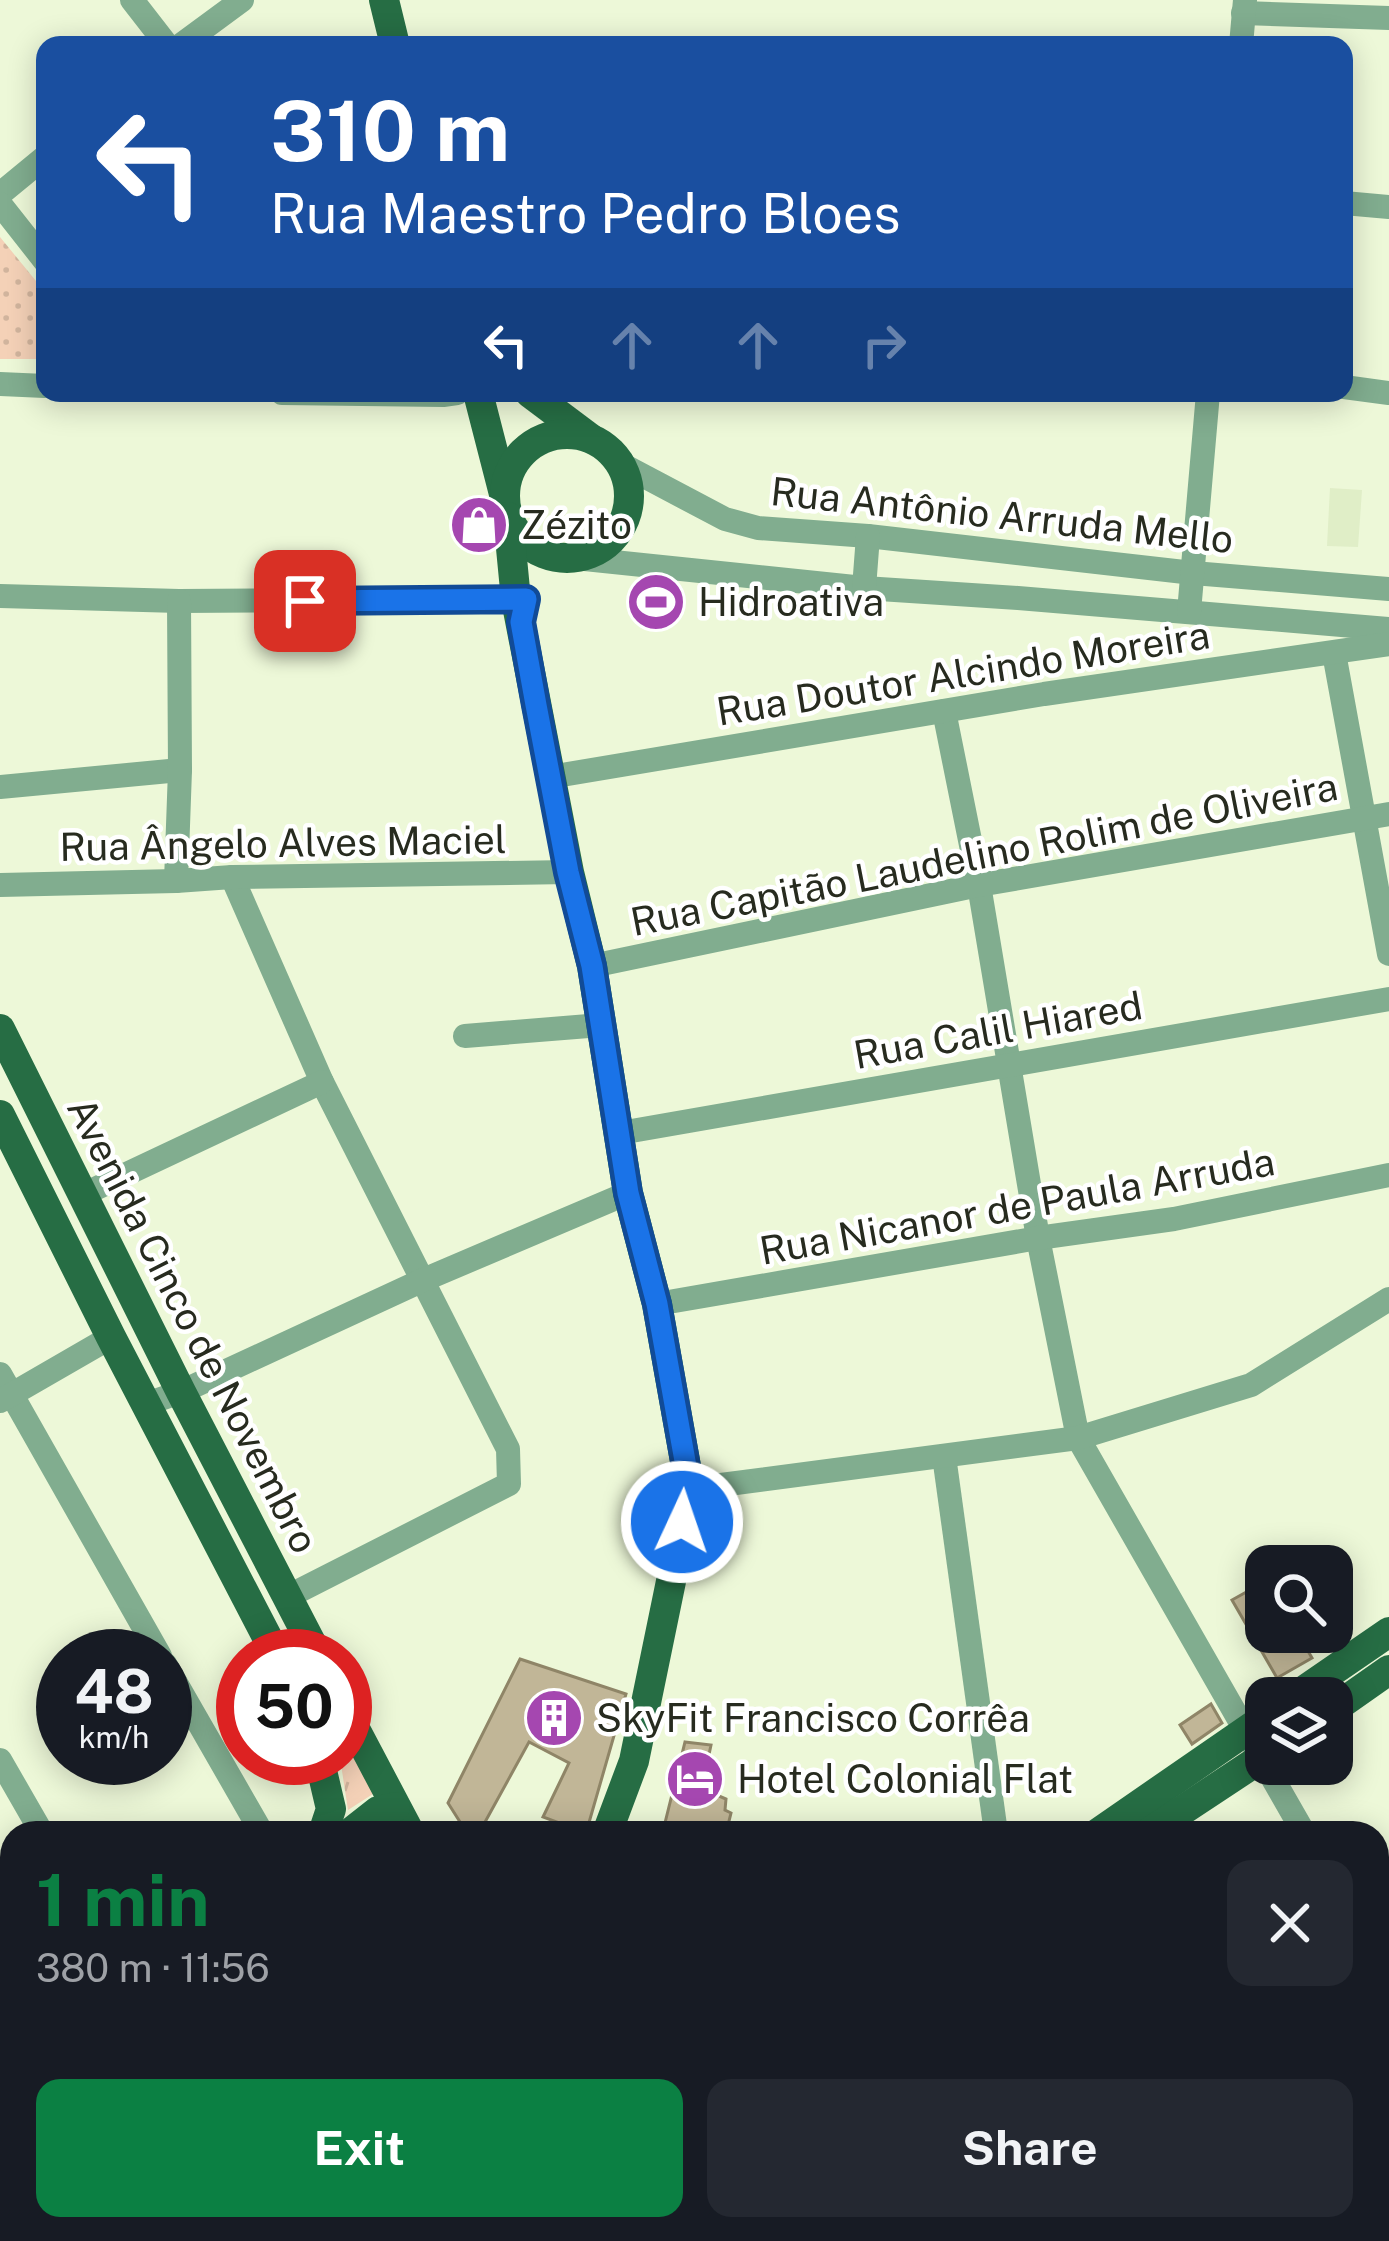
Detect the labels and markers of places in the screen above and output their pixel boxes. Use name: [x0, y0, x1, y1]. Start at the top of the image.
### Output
shop icon: Zézito: [448, 494, 510, 556]
place label: Zézito: [521, 502, 632, 548]
pin: [254, 550, 356, 652]
sports icon: Hidroativa: [625, 571, 687, 633]
place label: Hidroativa: [698, 579, 884, 625]
building icon: SkyFit Francisco Corrêa: [523, 1687, 585, 1749]
place label: SkyFit Francisco Corrêa: [596, 1695, 1030, 1741]
hotel icon: Hotel Colonial Flat: [664, 1748, 726, 1810]
place label: Hotel Colonial Flat: [737, 1756, 1073, 1802]

